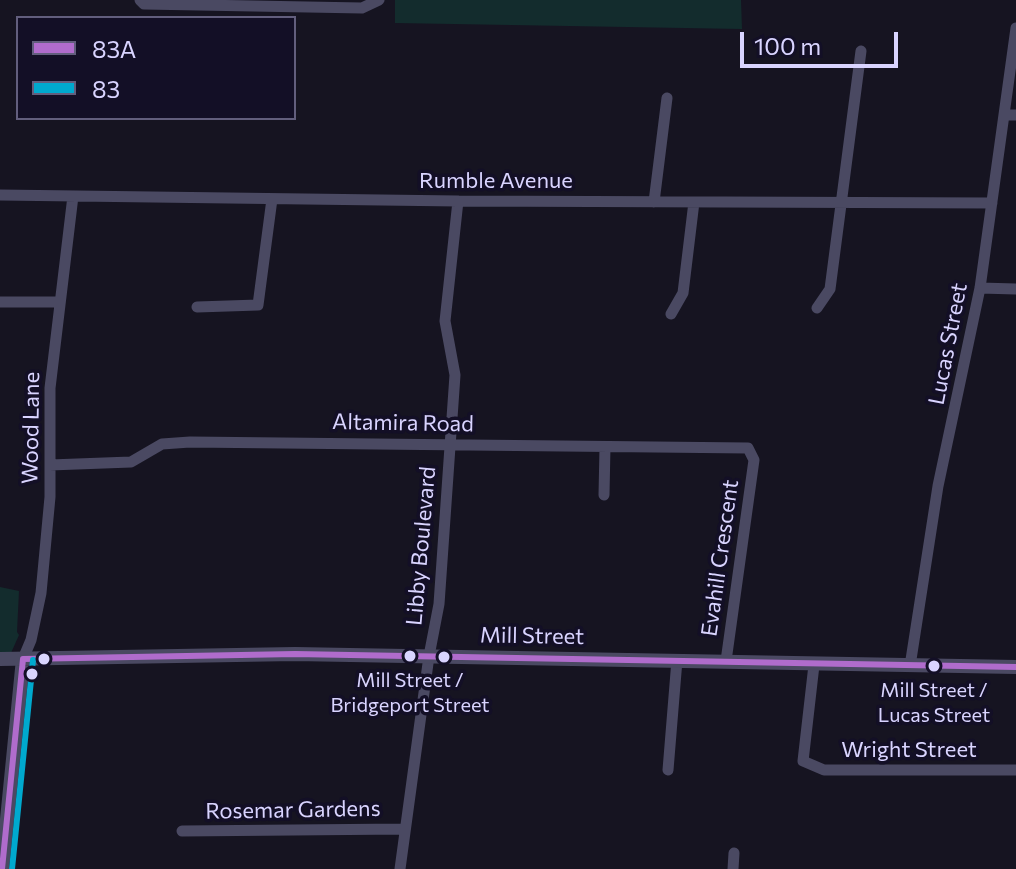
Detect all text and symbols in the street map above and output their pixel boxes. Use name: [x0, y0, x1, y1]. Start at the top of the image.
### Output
legend: [16, 16, 296, 120]
scale bar: [744, 16, 902, 66]
text: 100 m: [754, 31, 821, 60]
text: 83A: [92, 34, 136, 63]
text: 83: [92, 74, 120, 103]
street label: Rumble Avenue: [419, 168, 573, 194]
street label: Lucas Street: [923, 281, 973, 407]
street label: Wood Lane: [17, 372, 45, 484]
street label: Altamira Road: [332, 409, 474, 437]
street label: Libby Boulevard: [401, 465, 441, 627]
street label: Evahill Crescent: [696, 478, 744, 638]
street label: Mill Street: [480, 622, 584, 650]
marker: Mill Street / Bridgeport Street: [402, 648, 418, 664]
unlabelled marker: [436, 649, 452, 665]
unlabelled marker: [36, 651, 52, 667]
marker: Mill Street / Lucas Street: [926, 658, 942, 674]
unlabelled marker: [24, 666, 40, 682]
place label: Mill Street / Bridgeport Street: [330, 668, 490, 715]
place label: Mill Street / Lucas Street: [878, 678, 990, 725]
street label: Wright Street: [841, 737, 977, 763]
street label: Rosemar Gardens: [205, 795, 381, 825]

